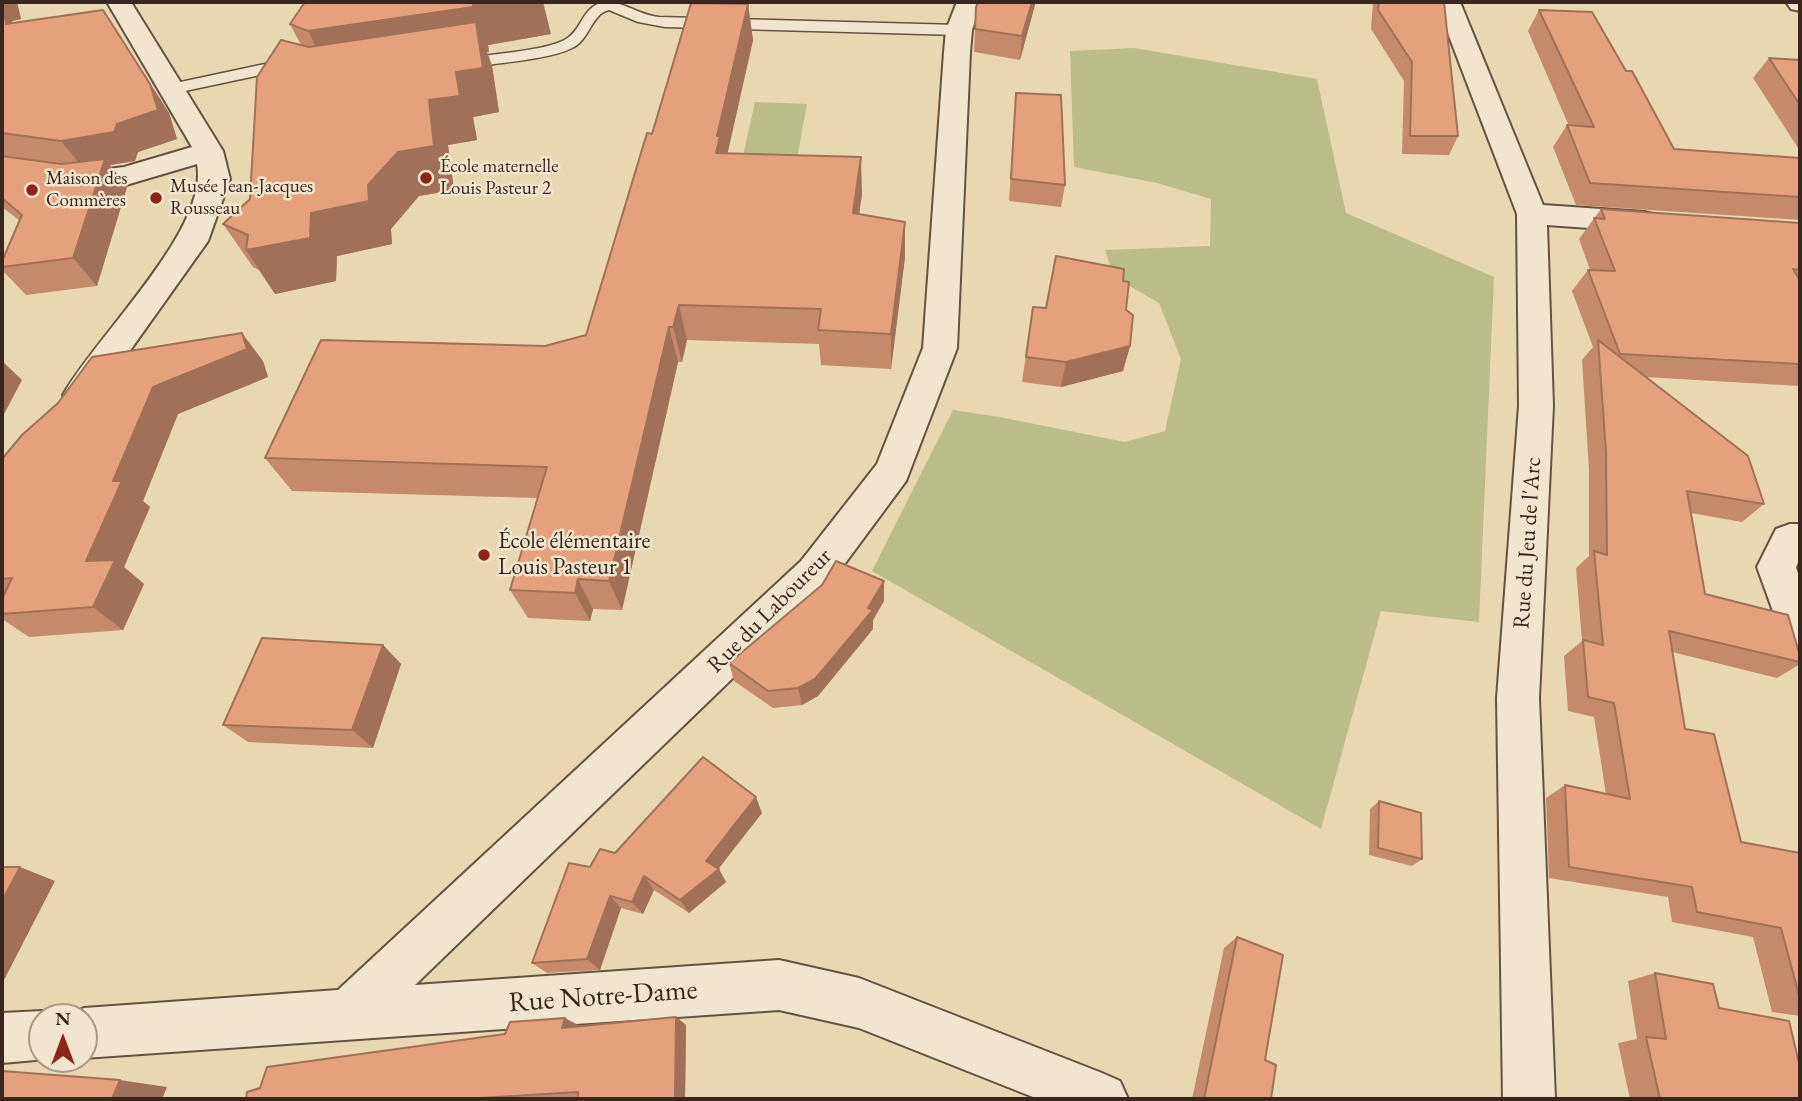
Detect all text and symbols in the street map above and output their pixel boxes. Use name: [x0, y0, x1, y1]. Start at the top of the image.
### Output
place label: École maternelle Louis Pasteur 2: [440, 156, 559, 200]
place label: Maison des Commères: [46, 168, 128, 212]
marker: École maternelle Louis Pasteur 2: [418, 170, 434, 186]
place label: Musée Jean-Jacques Rousseau: [170, 176, 313, 220]
marker: Maison des Commères: [24, 182, 40, 198]
marker: Musée Jean-Jacques Rousseau: [148, 190, 164, 206]
street label: Rue du Jeu de l'Arc: [1508, 456, 1548, 630]
place label: École élémentaire Louis Pasteur 1: [498, 528, 651, 582]
street label: Rue du Laboureur: [702, 543, 838, 679]
marker: École élémentaire Louis Pasteur 1: [476, 547, 492, 563]
street label: Rue Notre-Dame: [508, 974, 698, 1020]
north arrow: [28, 1003, 98, 1073]
text: N: [55, 1006, 71, 1031]

